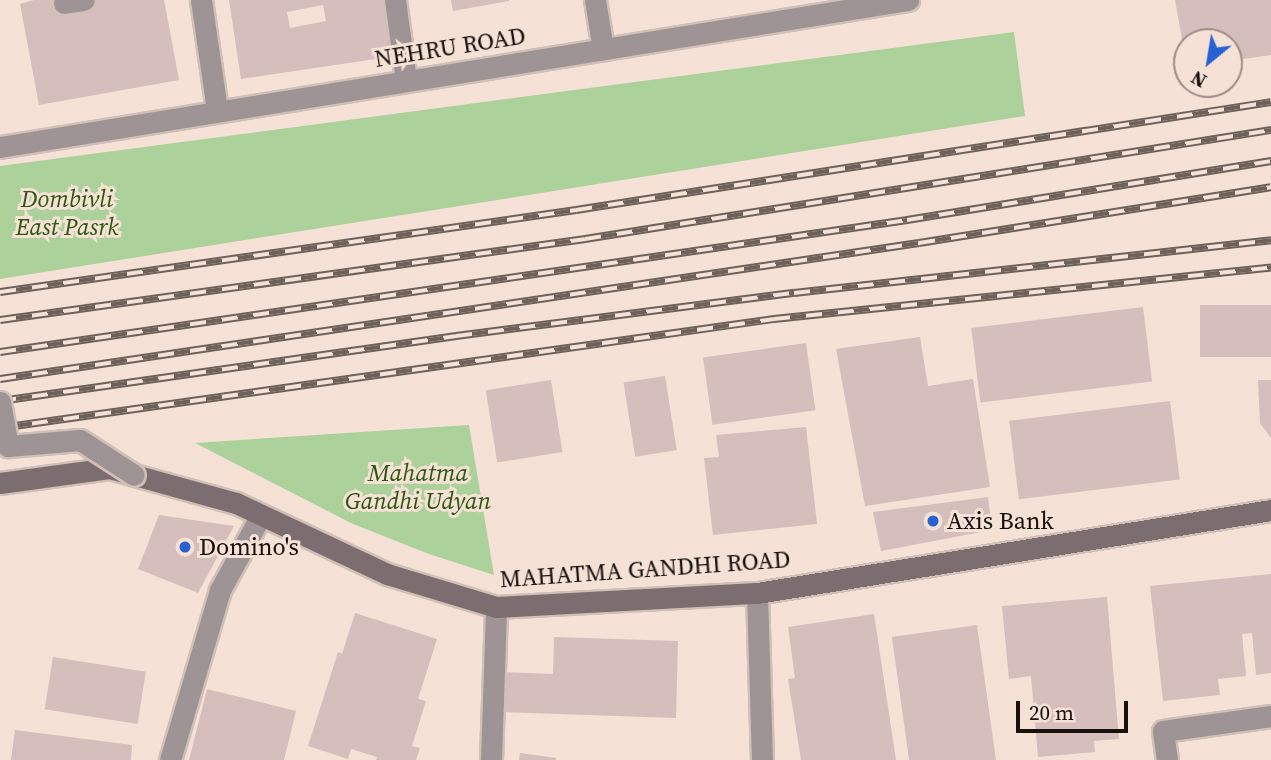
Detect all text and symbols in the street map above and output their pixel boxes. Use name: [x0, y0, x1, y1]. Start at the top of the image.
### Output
street label: NEHRU ROAD: [372, 21, 528, 73]
north arrow: [1173, 28, 1243, 98]
text: N: [1186, 65, 1211, 94]
park label: Dombivli East Pasrk: [15, 185, 119, 241]
park label: Mahatma Gandhi Udyan: [345, 459, 491, 515]
place label: Axis Bank: [947, 507, 1054, 535]
marker: Axis Bank: [925, 513, 941, 529]
place label: Domino's: [199, 533, 299, 561]
marker: Domino's: [177, 539, 193, 555]
street label: MAHATMA GANDHI ROAD: [499, 544, 791, 594]
scale bar: [1019, 686, 1131, 730]
text: 20 m: [1029, 698, 1074, 727]

